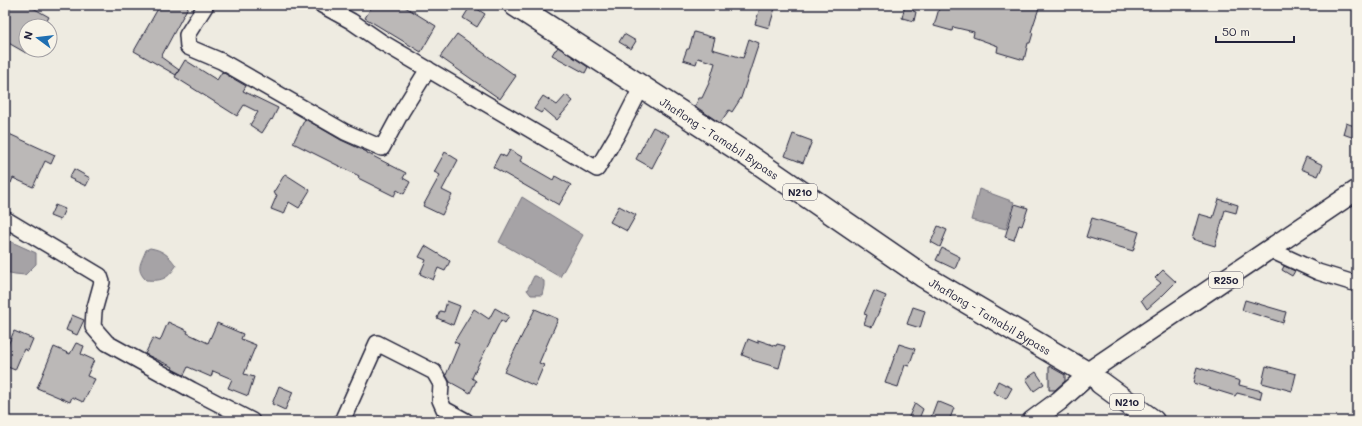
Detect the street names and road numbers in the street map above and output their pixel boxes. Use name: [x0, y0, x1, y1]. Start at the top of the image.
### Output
street label: Jhaflong - Tamabil Bypass: [657, 93, 782, 182]
road number: N210: [783, 184, 817, 200]
road number: R250: [1209, 272, 1243, 288]
street label: Jhaflong - Tamabil Bypass: [927, 274, 1054, 358]
road number: N210: [1110, 394, 1144, 410]

